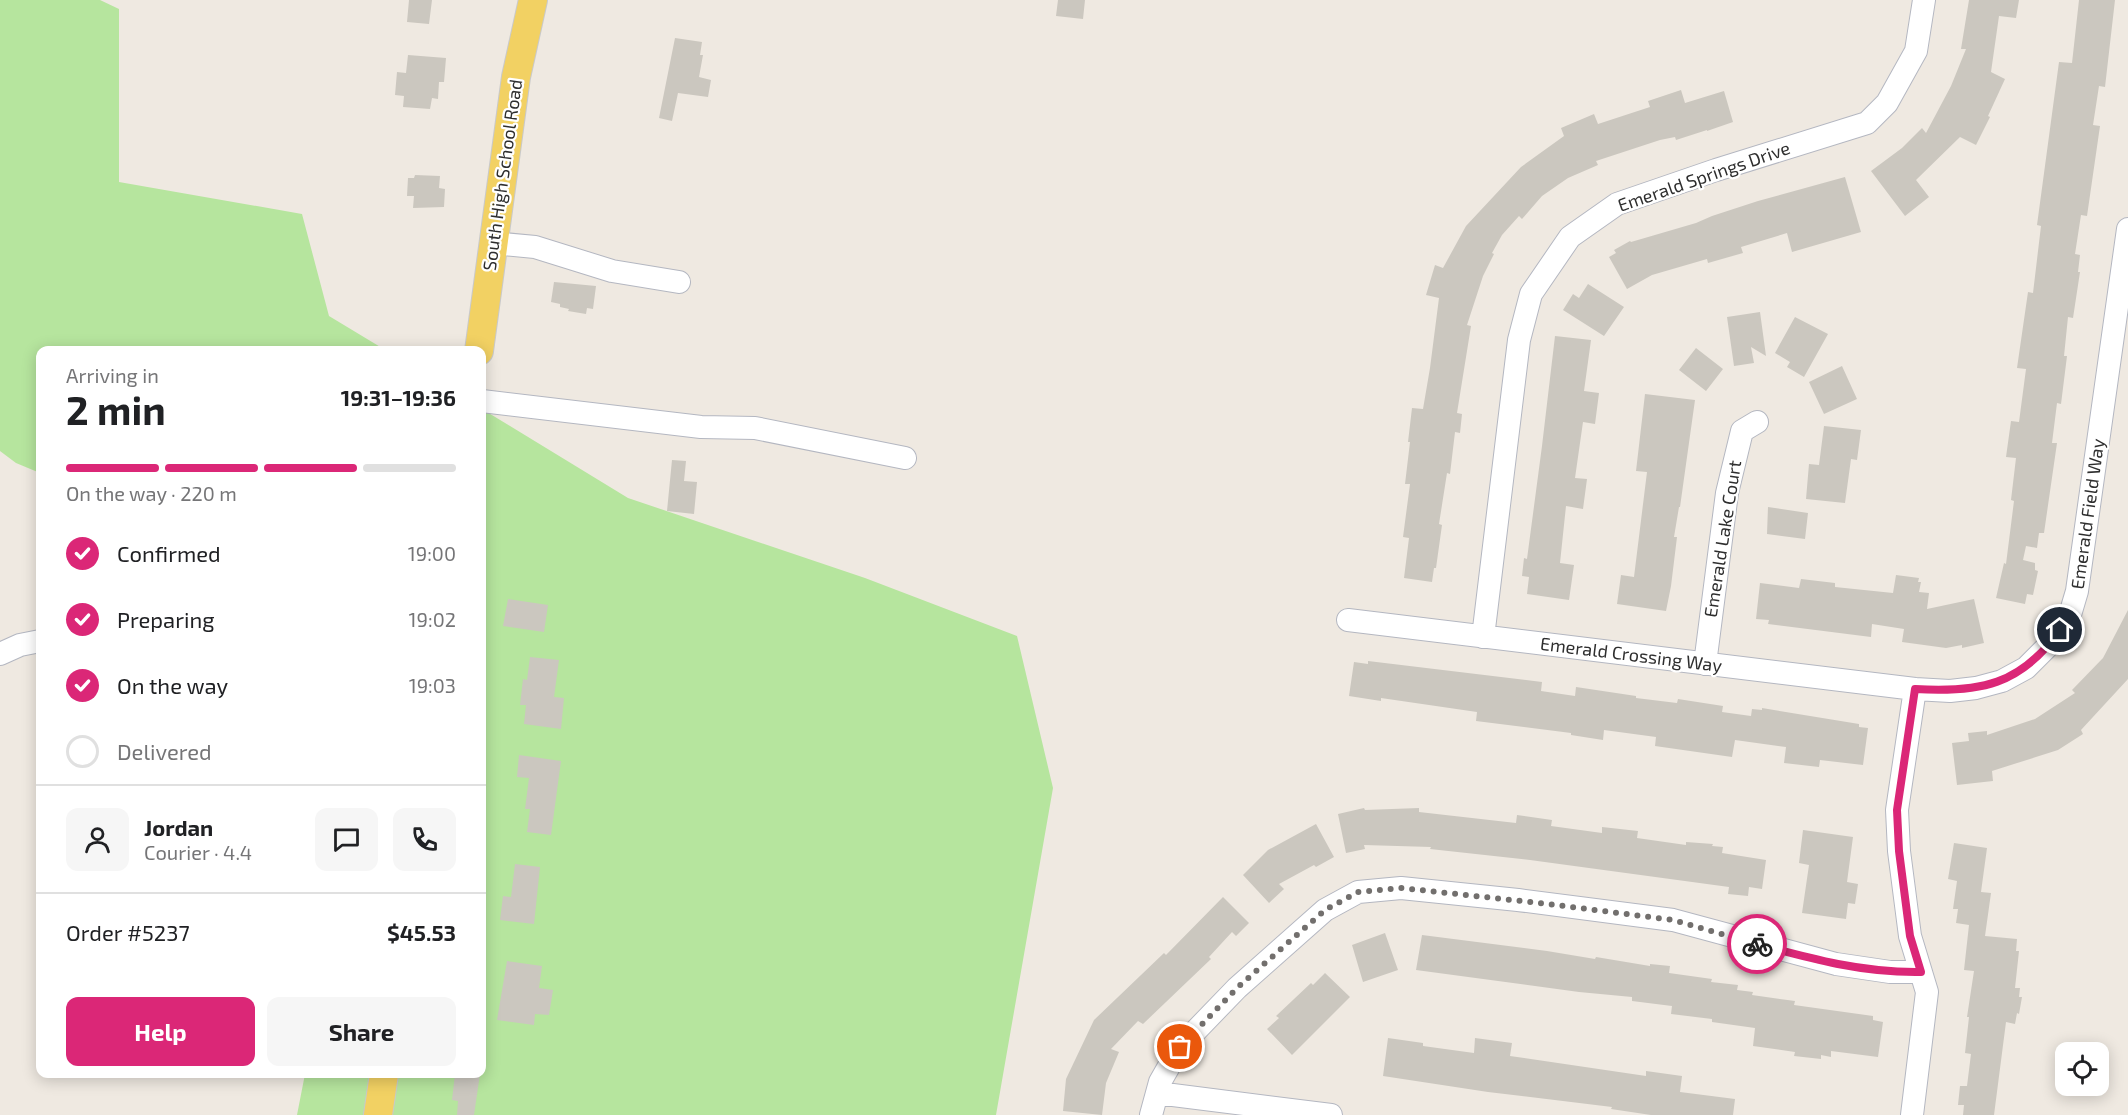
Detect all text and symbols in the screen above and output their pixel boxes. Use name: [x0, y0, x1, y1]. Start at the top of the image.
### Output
street label: South High School Road: [478, 78, 526, 272]
street label: Emerald Springs Drive: [1615, 136, 1793, 216]
text: Arriving in: [66, 363, 159, 387]
text: 19:31–19:36: [341, 384, 456, 410]
text: 2 min: [66, 386, 166, 433]
street label: Emerald Field Way: [2066, 437, 2109, 591]
street label: Emerald Lake Court: [1699, 459, 1745, 619]
text: On the way · 220 m: [66, 481, 237, 505]
icon: check: [66, 537, 99, 570]
text: Confirmed: [117, 540, 221, 566]
text: 19:00: [408, 541, 456, 565]
icon: check: [66, 603, 99, 636]
pin: [2034, 604, 2085, 655]
text: Preparing: [117, 606, 215, 632]
text: 19:02: [409, 607, 456, 631]
icon: home: [2043, 613, 2076, 646]
street label: Emerald Crossing Way: [1539, 632, 1724, 676]
icon: check: [66, 669, 99, 702]
text: On the way: [117, 672, 228, 698]
text: 19:03: [409, 673, 456, 697]
text: Delivered: [117, 738, 212, 764]
button: person: [66, 808, 129, 871]
button: chat: [315, 808, 378, 871]
button: phone: [393, 808, 456, 871]
text: Jordan: [144, 814, 213, 840]
text: Courier · 4.4: [144, 840, 252, 864]
courier: [1727, 914, 1787, 974]
text: Order #5237: [66, 919, 190, 945]
text: $45.53: [387, 919, 456, 945]
icon: bike: [1741, 928, 1774, 961]
button: Help: [66, 997, 255, 1066]
button: Share: [267, 997, 456, 1066]
pin: [1154, 1021, 1205, 1072]
icon: bag: [1163, 1030, 1196, 1063]
map controls: [2055, 1042, 2109, 1096]
button: locate: [2055, 1042, 2109, 1096]

